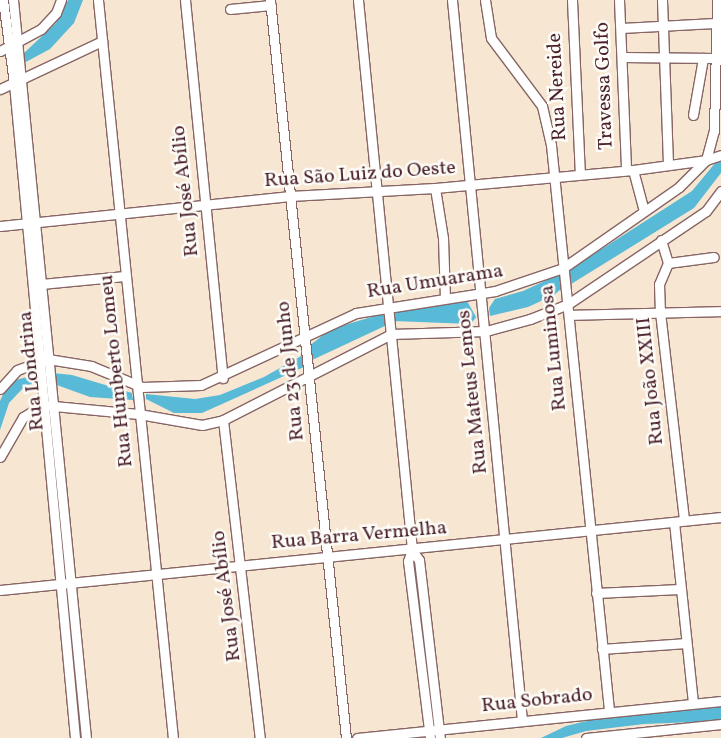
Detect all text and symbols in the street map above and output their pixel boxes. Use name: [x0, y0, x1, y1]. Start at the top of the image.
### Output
street label: Travessa Golfo: [591, 22, 619, 150]
street label: Rua Nereide: [543, 33, 573, 141]
street label: Rua José Abílio: [167, 124, 205, 258]
street label: Rua São Luiz do Oeste: [263, 156, 457, 194]
street label: Rua Umuarama: [365, 259, 505, 305]
street label: Rua Humberto Lomeu: [95, 274, 139, 468]
street label: Rua Luminosa: [535, 284, 573, 412]
street label: Rua 23 de Junho: [272, 300, 310, 442]
street label: Rua Mateus Lemos: [452, 309, 494, 475]
street label: Rua Londrina: [14, 310, 50, 432]
street label: Rua João XXIII: [632, 316, 670, 446]
street label: Rua Barra Vermelha: [270, 516, 448, 556]
street label: Rua José Abílio: [207, 529, 247, 663]
street label: Rua Sobrado: [480, 683, 594, 719]

